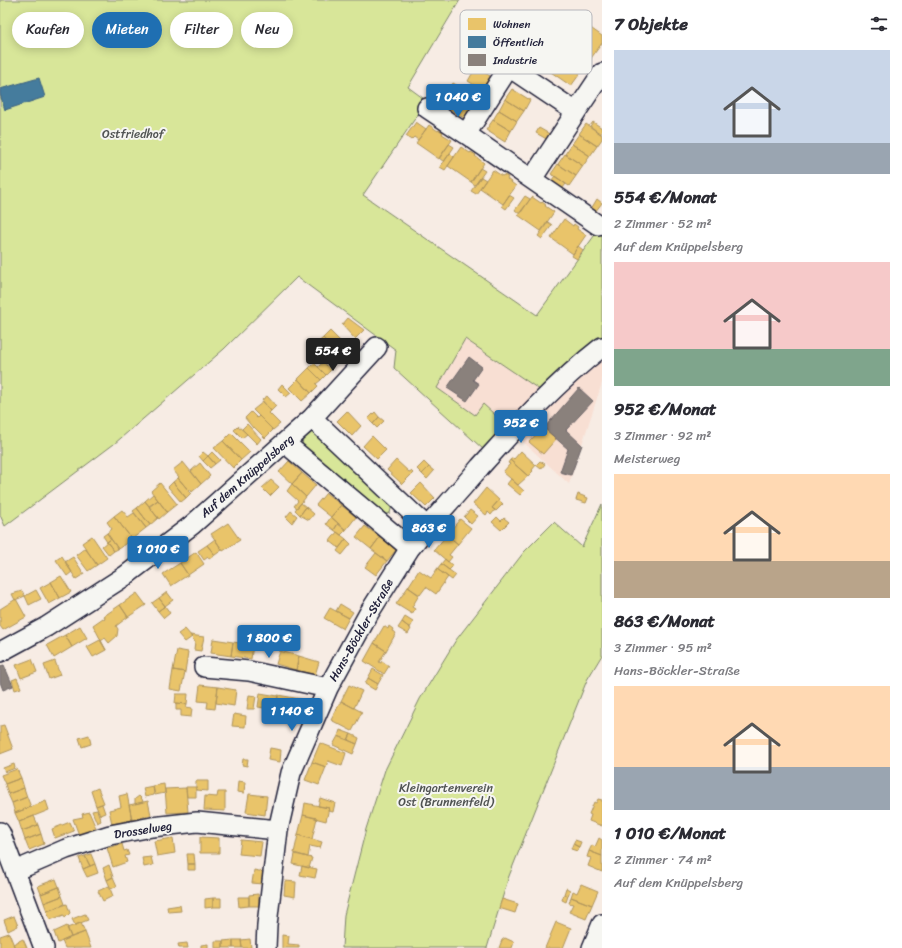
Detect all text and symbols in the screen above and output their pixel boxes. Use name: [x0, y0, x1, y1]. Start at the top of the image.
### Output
text: 7 Objekte: [614, 9, 688, 39]
legend: [460, 10, 592, 74]
chip: Kaufen: [12, 12, 84, 48]
chip: Mieten: [92, 12, 162, 48]
chip: Filter: [170, 12, 233, 48]
chip: Neu: [241, 12, 293, 48]
icon: filters: [868, 13, 890, 35]
text: Wohnen: [493, 15, 530, 34]
text: Öffentlich: [493, 33, 544, 52]
text: Industrie: [492, 51, 538, 70]
icon: home: [716, 76, 788, 148]
pin: 1 040 €: [421, 84, 495, 118]
text: 1 040 €: [435, 85, 481, 108]
park label: Ostfriedhof: [102, 123, 166, 145]
text: 554 €/Monat: [614, 182, 717, 212]
text: 2 Zimmer · 52 m²: [614, 212, 712, 235]
text: Auf dem Knüppelsberg: [614, 235, 743, 258]
icon: home: [716, 288, 788, 360]
pin: 554 €: [305, 338, 361, 372]
text: 554 €: [315, 339, 351, 362]
text: 952 €/Monat: [614, 394, 716, 424]
pin: 952 €: [493, 410, 549, 444]
text: 952 €: [503, 411, 539, 434]
text: 3 Zimmer · 92 m²: [614, 424, 711, 447]
street label: Auf dem Knüppelsberg: [194, 429, 299, 524]
text: Meisterweg: [614, 447, 680, 470]
icon: home: [716, 500, 788, 572]
pin: 863 €: [401, 515, 457, 549]
text: 863 €: [412, 516, 446, 539]
pin: 1 010 €: [121, 536, 195, 570]
text: 1 010 €: [137, 537, 179, 560]
street label: Hans-Böckler-Straße: [322, 574, 400, 686]
text: 863 €/Monat: [614, 606, 715, 636]
pin: 1 800 €: [232, 625, 306, 659]
text: 1 800 €: [246, 626, 292, 649]
text: 3 Zimmer · 95 m²: [614, 636, 712, 659]
text: Hans-Böckler-Straße: [614, 659, 740, 682]
pin: 1 140 €: [255, 698, 329, 732]
text: 1 140 €: [271, 699, 313, 722]
icon: home: [716, 712, 788, 784]
park label: Kleingartenverein Ost (Brunnenfeld): [398, 777, 495, 813]
street label: Drosselweg: [112, 815, 174, 845]
text: 1 010 €/Monat: [614, 818, 726, 848]
text: 2 Zimmer · 74 m²: [614, 848, 712, 871]
text: Auf dem Knüppelsberg: [614, 871, 743, 894]

